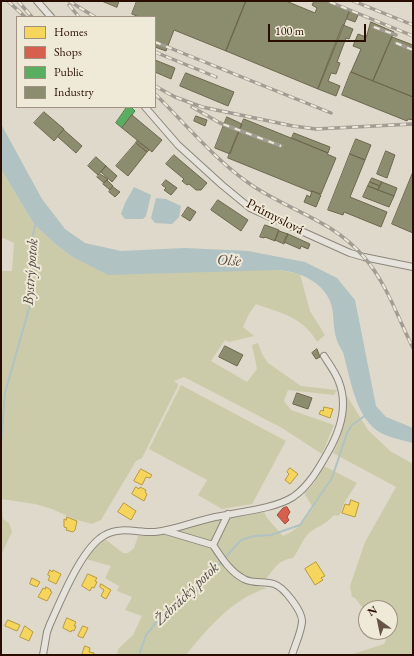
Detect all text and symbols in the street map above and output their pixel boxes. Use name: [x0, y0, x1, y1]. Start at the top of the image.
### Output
legend: [16, 16, 156, 108]
scale bar: [270, 16, 368, 42]
text: 100 m: [275, 23, 304, 39]
text: Homes: [54, 24, 88, 40]
text: Shops: [54, 44, 82, 60]
text: Public: [54, 64, 84, 80]
text: Industry: [54, 84, 94, 100]
street label: Průmyslová: [243, 195, 307, 239]
water label: Bystrý potok: [20, 238, 42, 306]
water label: Olše: [216, 251, 242, 271]
water label: Žebrácký potok: [151, 559, 223, 629]
north arrow: [358, 600, 398, 640]
text: N: [364, 602, 380, 619]

